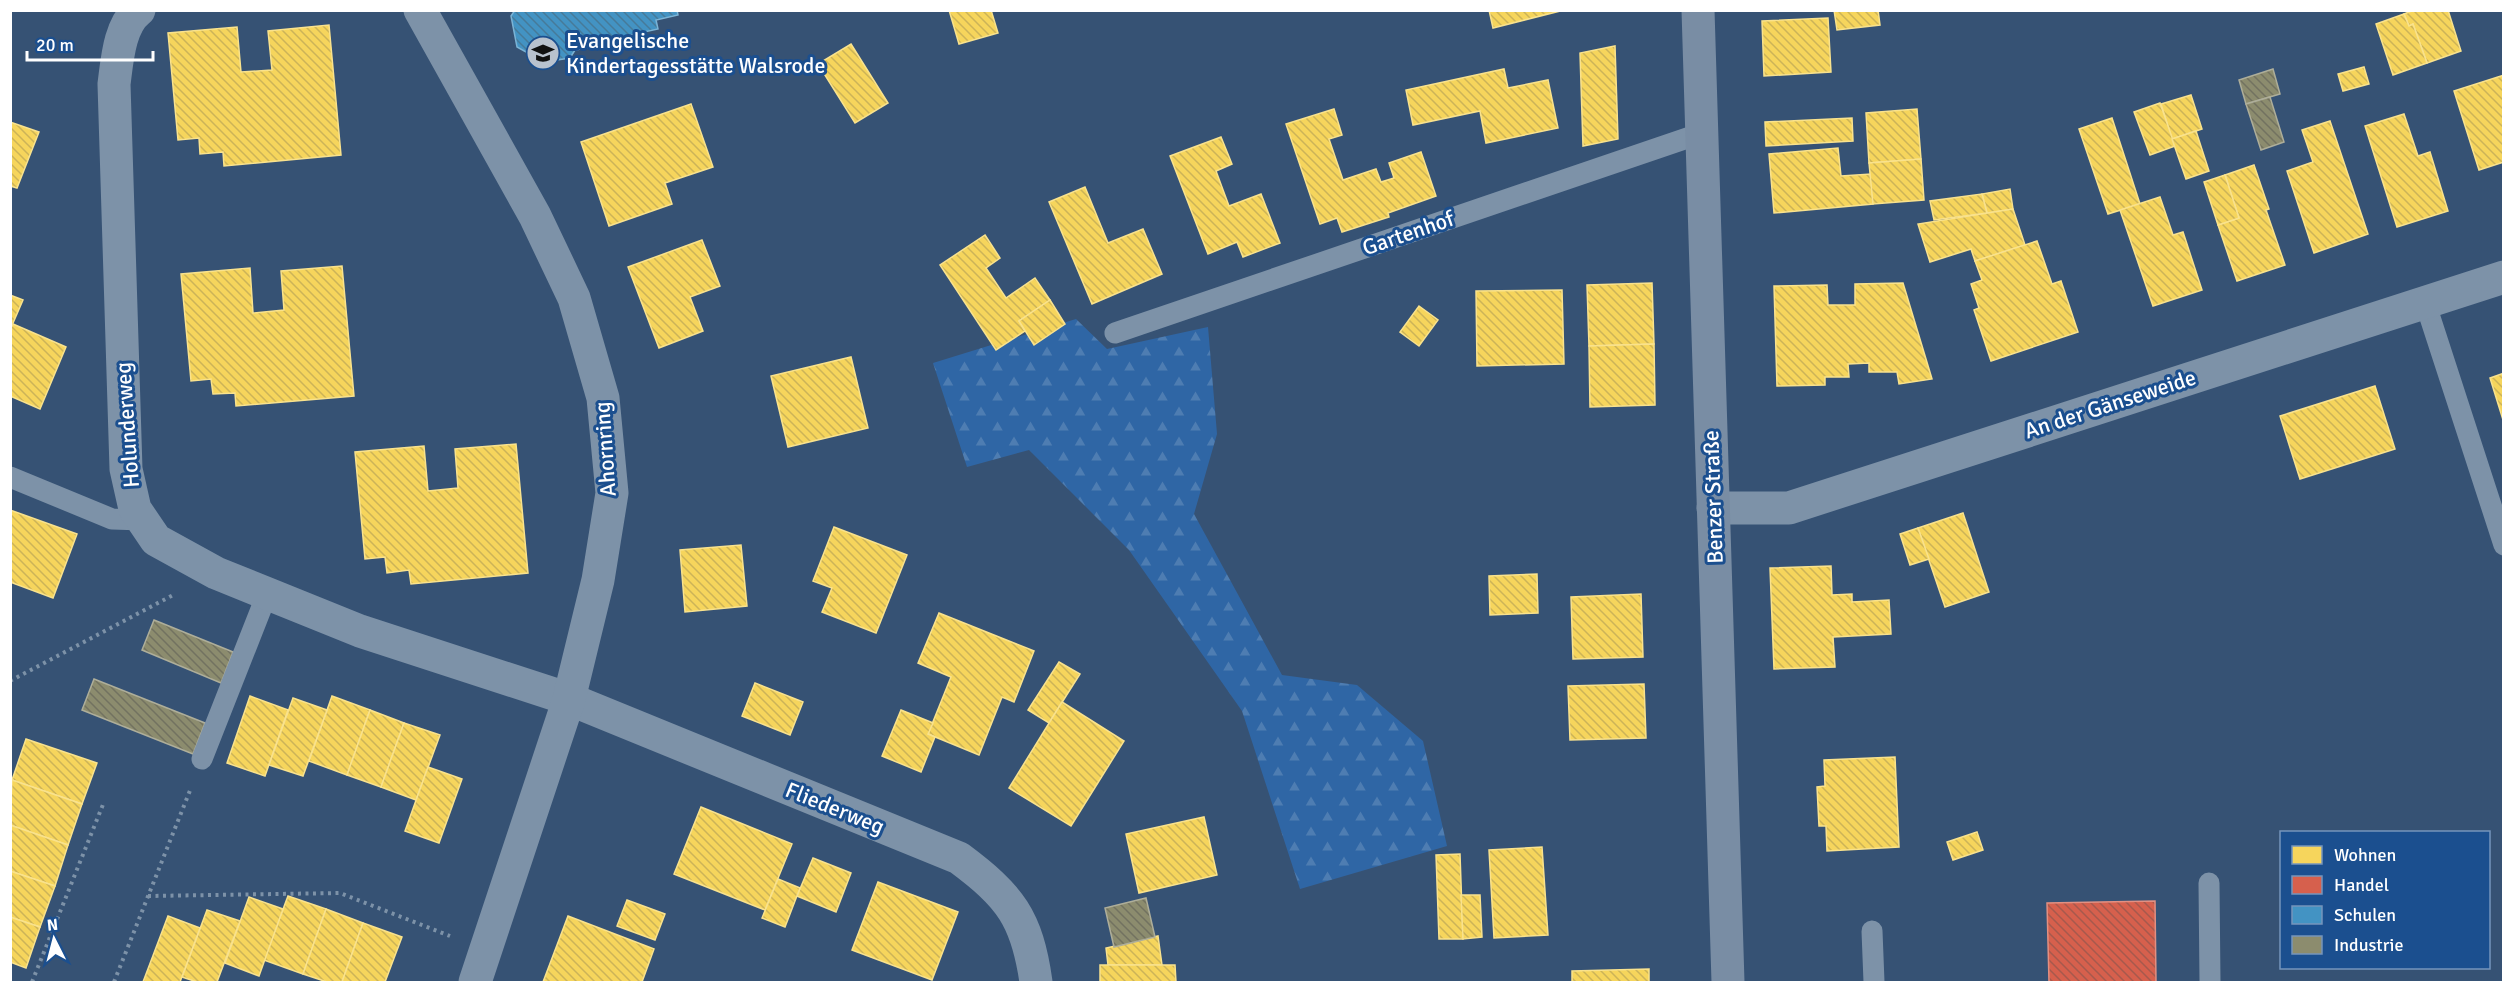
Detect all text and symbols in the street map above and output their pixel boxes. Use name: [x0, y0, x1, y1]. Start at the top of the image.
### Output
scale bar: [27, 24, 153, 62]
place label: Evangelische Kindertagesstätte Walsrode: [566, 27, 826, 79]
text: 20 m: [36, 34, 74, 56]
school or university icon: Evangelische Kindertagesstätte Walsrode: [525, 35, 561, 71]
street label: Gartenhof: [1359, 204, 1459, 261]
street label: Holunderweg: [109, 361, 145, 489]
street label: An der Gänseweide: [2021, 364, 2199, 444]
street label: Ahornring: [588, 401, 622, 497]
street label: Benzer Straße: [1697, 430, 1729, 564]
street label: Fliederweg: [782, 776, 888, 840]
legend: [2280, 831, 2490, 969]
text: Wohnen: [2334, 844, 2396, 866]
text: Handel: [2334, 874, 2389, 896]
text: Schulen: [2334, 904, 2396, 926]
north arrow: [24, 909, 84, 969]
text: N: [46, 915, 59, 936]
text: Industrie: [2334, 934, 2404, 956]

